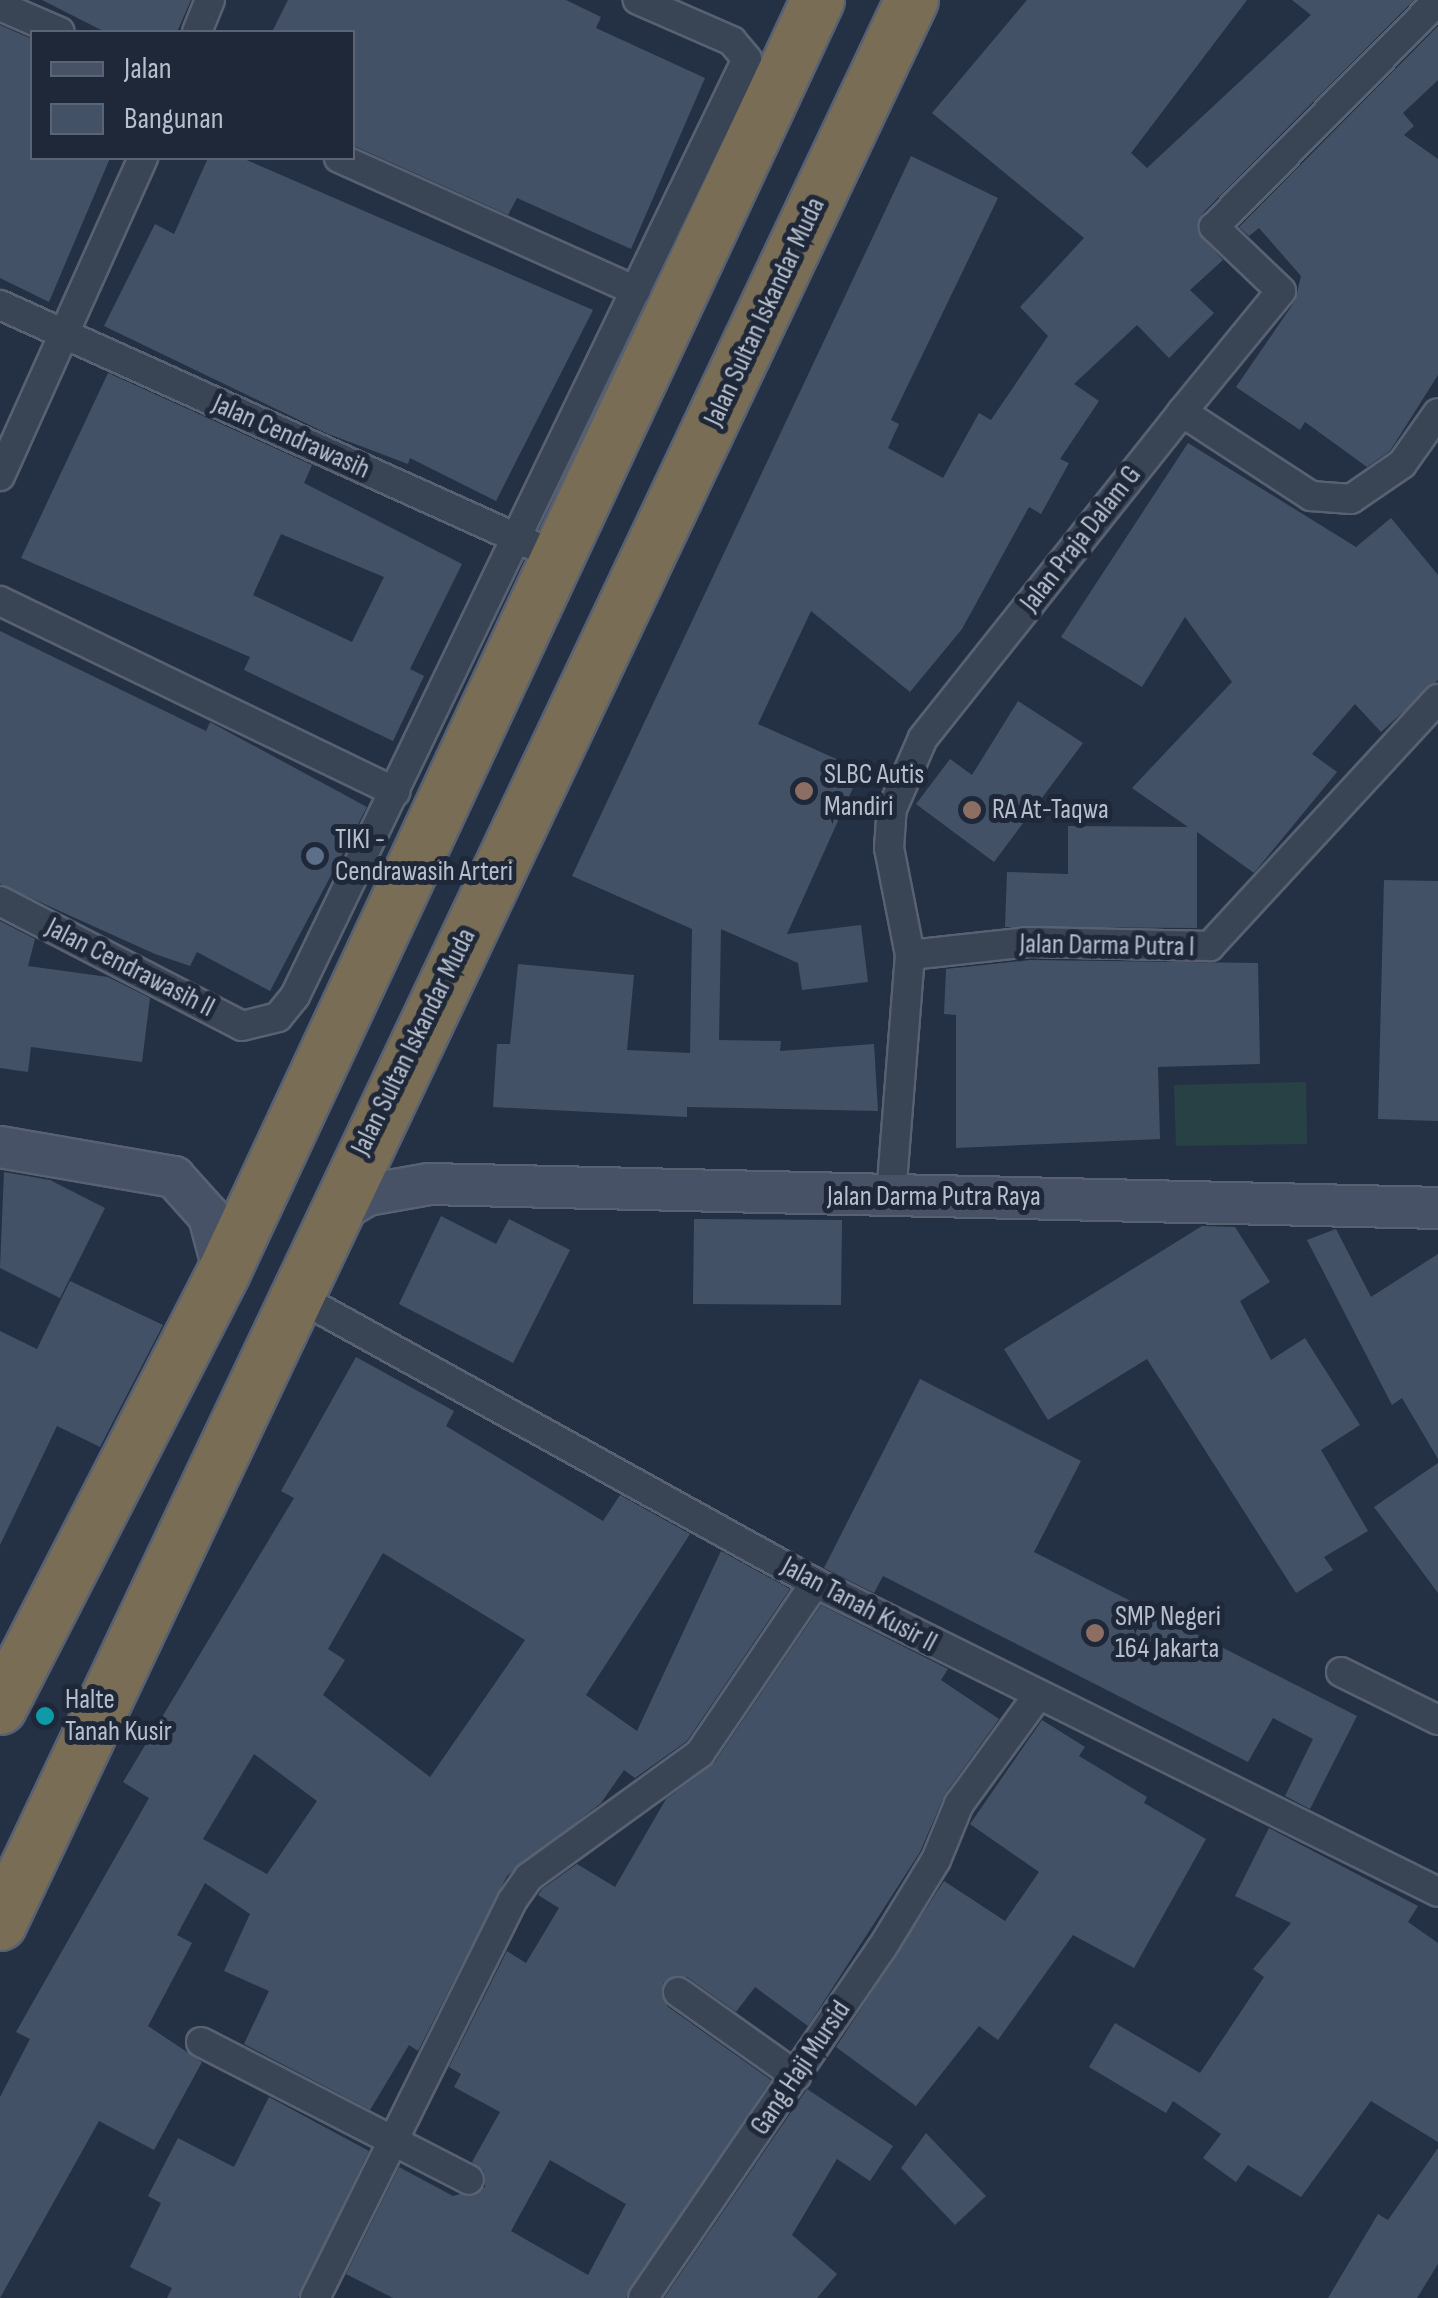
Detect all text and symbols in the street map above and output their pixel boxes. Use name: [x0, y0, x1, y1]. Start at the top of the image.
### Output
legend: [30, 30, 355, 160]
text: Jalan: [124, 51, 172, 87]
text: Bangunan: [124, 101, 224, 137]
street label: Jalan Sultan Iskandar Muda: [697, 192, 833, 432]
street label: Jalan Cendrawasih: [207, 387, 375, 487]
street label: Jalan Praja Dalam G: [1014, 459, 1148, 619]
place label: SLBC Autis Mandiri: [824, 758, 924, 824]
marker: SLBC Autis Mandiri: [793, 780, 815, 802]
place label: RA At-Taqwa: [992, 793, 1109, 827]
marker: RA At-Taqwa: [961, 799, 983, 821]
place label: TIKI - Cendrawasih Arteri: [335, 823, 513, 889]
marker: TIKI - Cendrawasih Arteri: [304, 845, 326, 867]
street label: Jalan Cendrawasih II: [40, 911, 220, 1025]
street label: Jalan Sultan Iskandar Muda: [344, 923, 484, 1161]
street label: Jalan Darma Putra I: [1019, 928, 1195, 964]
street label: Jalan Darma Putra Raya: [827, 1180, 1041, 1214]
street label: Jalan Tanah Kusir II: [775, 1550, 943, 1660]
place label: SMP Negeri 164 Jakarta: [1115, 1600, 1221, 1666]
marker: SMP Negeri 164 Jakarta: [1084, 1622, 1106, 1644]
place label: Halte Tanah Kusir: [65, 1683, 172, 1749]
marker: Halte Tanah Kusir: [34, 1705, 56, 1727]
street label: Gang Haji Mursid: [744, 1994, 858, 2142]

